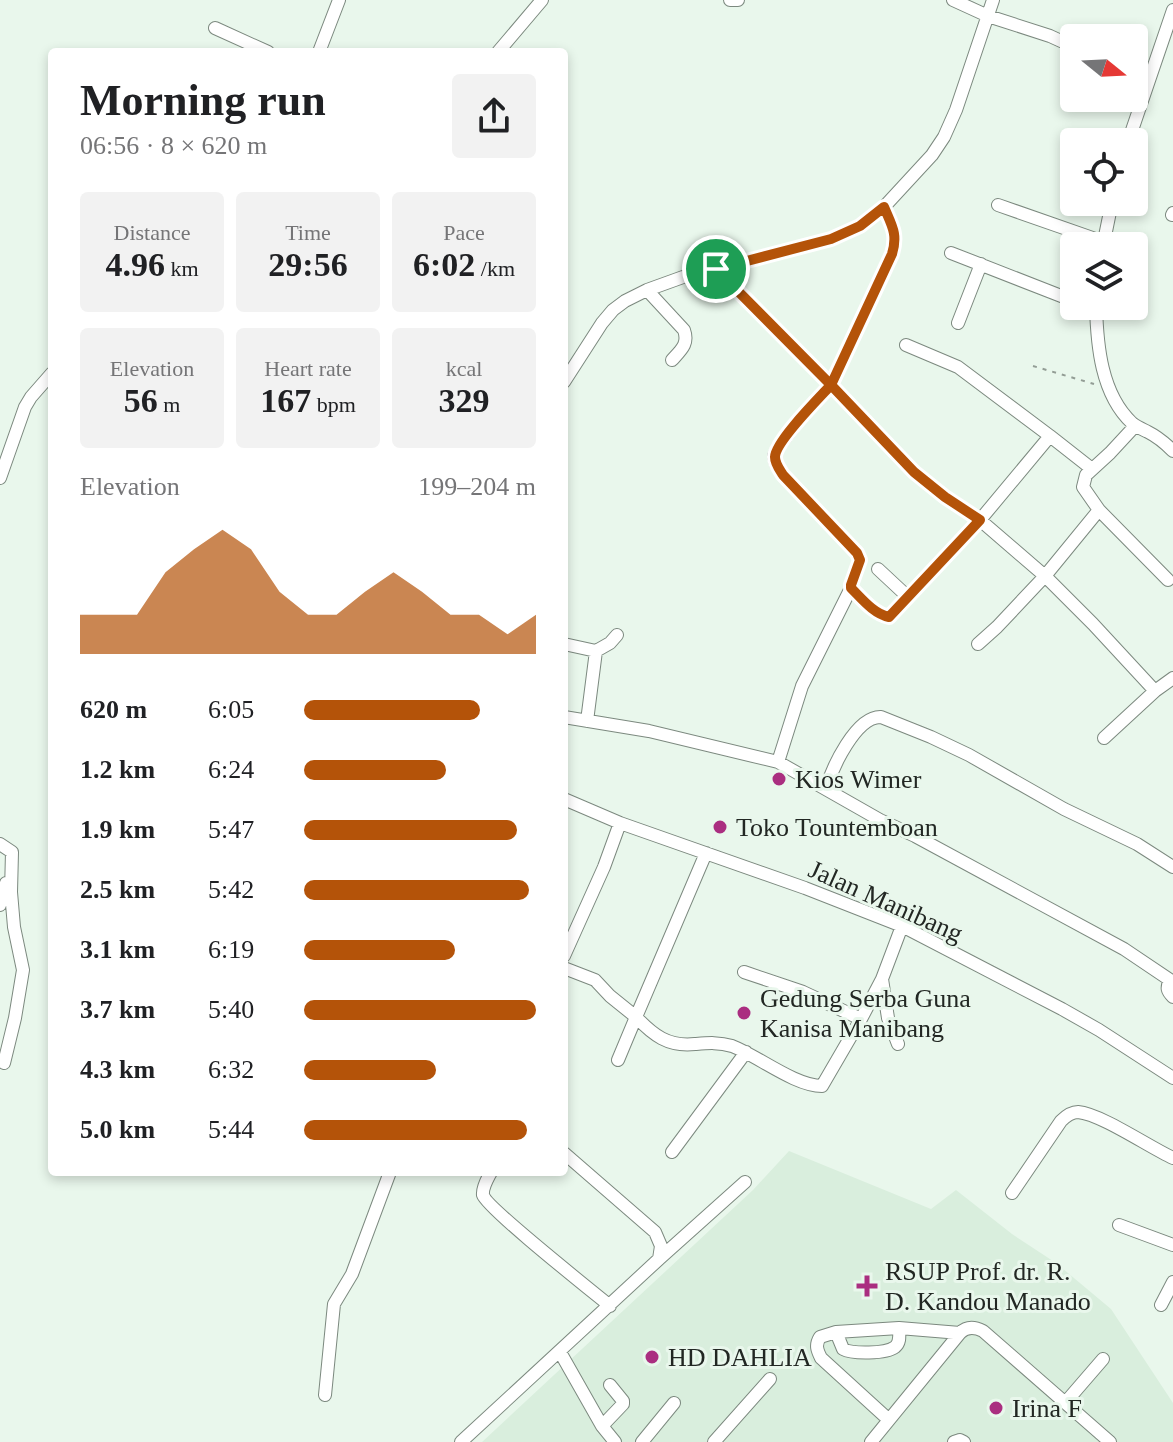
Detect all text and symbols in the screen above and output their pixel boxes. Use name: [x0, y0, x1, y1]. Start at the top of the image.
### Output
north arrow: [1060, 24, 1148, 112]
map controls: [1060, 24, 1148, 320]
button: share: [452, 74, 536, 158]
text: Morning run: [80, 76, 326, 125]
button: locate: [1060, 128, 1148, 216]
text: 06:56 · 8 × 620 m: [80, 131, 267, 160]
text: Distance: [114, 220, 190, 245]
text: Time: [285, 220, 331, 245]
text: Pace: [443, 220, 485, 245]
button: layers: [1060, 232, 1148, 320]
pin: [682, 235, 750, 303]
text: 4.96: [105, 246, 165, 283]
text: 29:56: [268, 246, 348, 283]
text: 6:02: [413, 246, 475, 283]
icon: arrive: [694, 247, 738, 291]
text: km: [165, 256, 199, 281]
text: /km: [475, 256, 515, 281]
text: Elevation: [110, 356, 194, 381]
text: Heart rate: [264, 356, 352, 381]
text: kcal: [446, 356, 482, 381]
text: 56: [124, 382, 158, 419]
text: 167: [260, 382, 311, 419]
text: 329: [439, 382, 490, 419]
text: m: [158, 392, 180, 417]
text: bpm: [311, 392, 356, 417]
text: Elevation: [80, 472, 180, 501]
text: 199–204 m: [418, 472, 536, 501]
text: 620 m: [80, 695, 147, 724]
text: 6:05: [208, 695, 254, 724]
text: 1.2 km: [80, 755, 155, 784]
text: 6:24: [208, 755, 254, 784]
place label: Kios Wimer: [795, 765, 922, 794]
marker: Kios Wimer: [770, 770, 788, 788]
place label: Toko Tountemboan: [736, 813, 938, 842]
text: 1.9 km: [80, 815, 155, 844]
text: 5:47: [208, 815, 254, 844]
marker: Toko Tountemboan: [711, 818, 729, 836]
street label: Jalan Manibang: [804, 855, 967, 948]
text: 2.5 km: [80, 875, 155, 904]
text: 5:42: [208, 875, 254, 904]
text: 3.1 km: [80, 935, 155, 964]
text: 6:19: [208, 935, 254, 964]
place label: Gedung Serba Guna Kanisa Manibang: [760, 984, 971, 1043]
text: 3.7 km: [80, 995, 155, 1024]
text: 5:40: [208, 995, 254, 1024]
marker: Gedung Serba Guna Kanisa Manibang: [735, 1004, 753, 1022]
text: 4.3 km: [80, 1055, 155, 1084]
text: 6:32: [208, 1055, 254, 1084]
text: 5.0 km: [80, 1115, 155, 1144]
text: 5:44: [208, 1115, 254, 1144]
place label: RSUP Prof. dr. R. D. Kandou Manado: [885, 1257, 1091, 1316]
marker: RSUP Prof. dr. R. D. Kandou Manado: [856, 1275, 878, 1297]
place label: HD DAHLIA: [668, 1343, 812, 1372]
marker: HD DAHLIA: [643, 1348, 661, 1366]
place label: Irina F: [1012, 1394, 1082, 1423]
marker: Irina F: [987, 1399, 1005, 1417]

